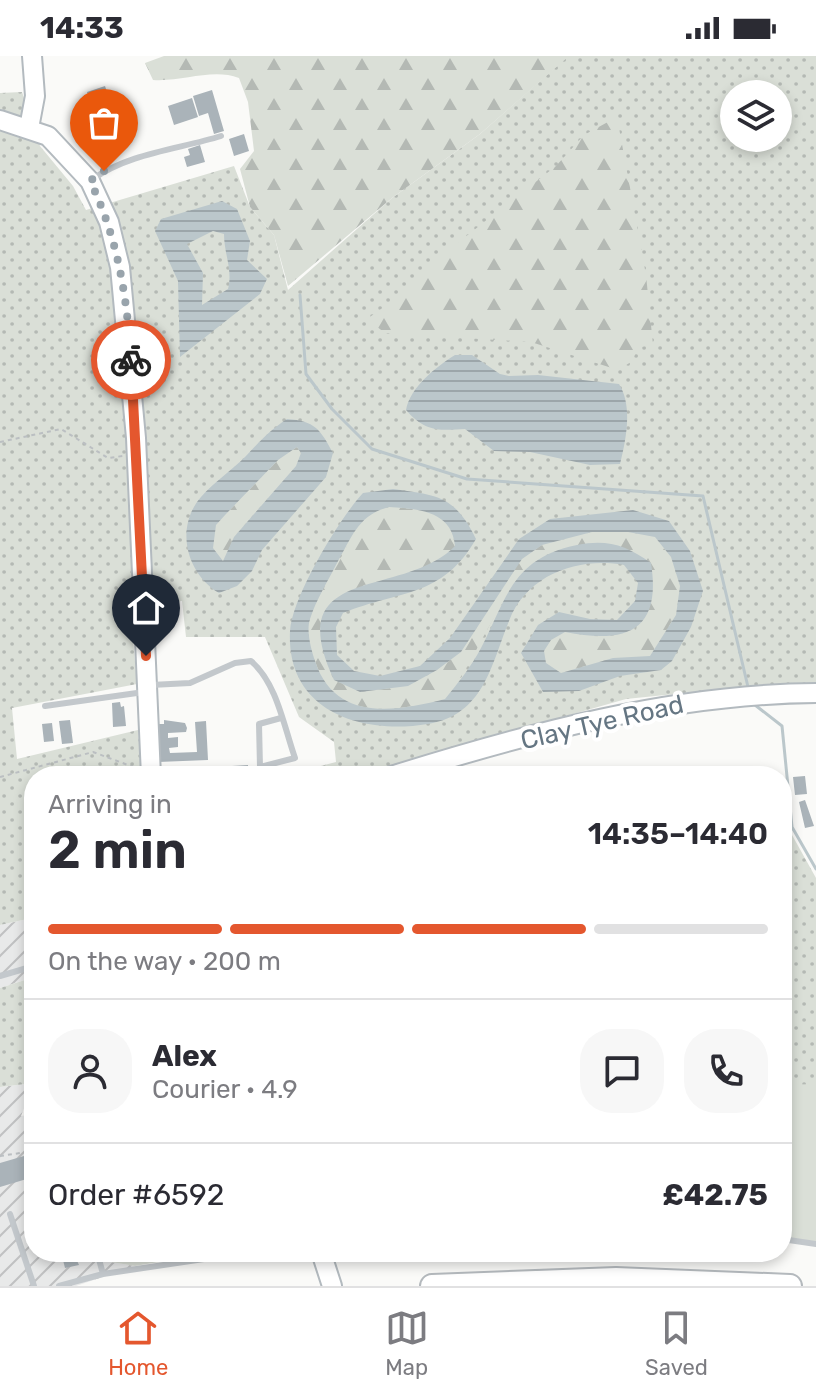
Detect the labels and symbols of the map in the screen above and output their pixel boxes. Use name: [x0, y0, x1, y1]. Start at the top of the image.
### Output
pin: [70, 89, 138, 171]
courier: [91, 320, 171, 400]
pin: [112, 574, 180, 656]
street label: Clay Tye Road: [518, 689, 687, 756]

